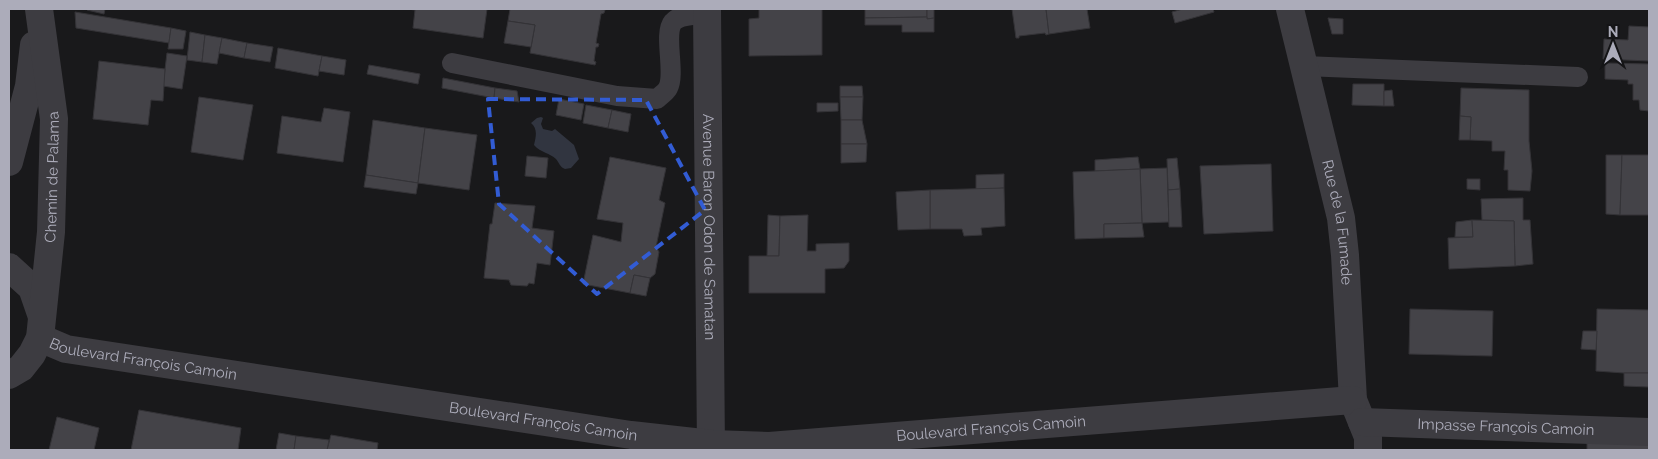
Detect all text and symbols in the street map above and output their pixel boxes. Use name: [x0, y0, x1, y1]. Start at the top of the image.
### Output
north arrow: [1588, 20, 1638, 70]
text: N: [1608, 24, 1618, 40]
street label: Chemin de Palama: [41, 110, 63, 244]
street label: Avenue Baron Odon de Samatan: [699, 114, 719, 340]
street label: Rue de la Fumade: [1318, 158, 1356, 286]
street label: Boulevard François Camoin: [47, 334, 238, 384]
street label: Boulevard François Camoin: [448, 398, 638, 445]
street label: Boulevard François Camoin: [896, 412, 1086, 445]
street label: Impasse François Camoin: [1417, 415, 1595, 439]

